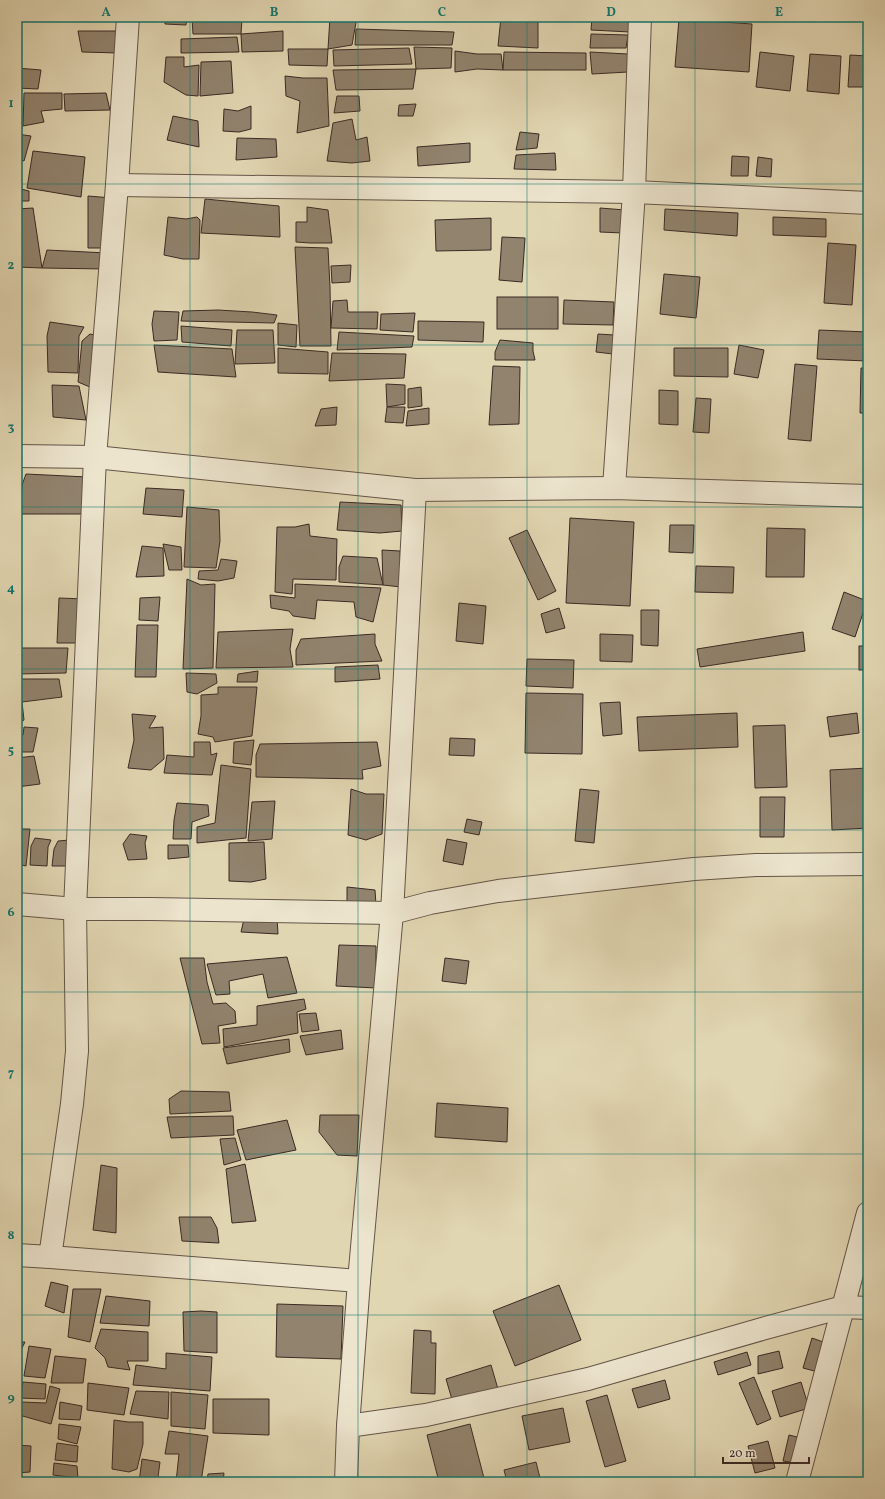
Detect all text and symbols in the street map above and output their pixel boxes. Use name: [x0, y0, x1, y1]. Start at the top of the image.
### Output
text: A: [101, 4, 111, 22]
text: B: [270, 4, 279, 22]
text: C: [438, 4, 446, 22]
text: D: [606, 4, 616, 22]
text: E: [775, 4, 783, 22]
text: 1: [8, 95, 14, 113]
text: 2: [8, 257, 15, 275]
text: 3: [8, 419, 15, 437]
text: 4: [7, 580, 15, 598]
text: 5: [8, 742, 14, 760]
text: 6: [7, 904, 15, 922]
text: 7: [8, 1065, 14, 1083]
text: 8: [7, 1227, 15, 1245]
text: 9: [7, 1389, 15, 1407]
scale bar: [723, 1439, 809, 1465]
text: 20 m: [729, 1446, 756, 1462]

